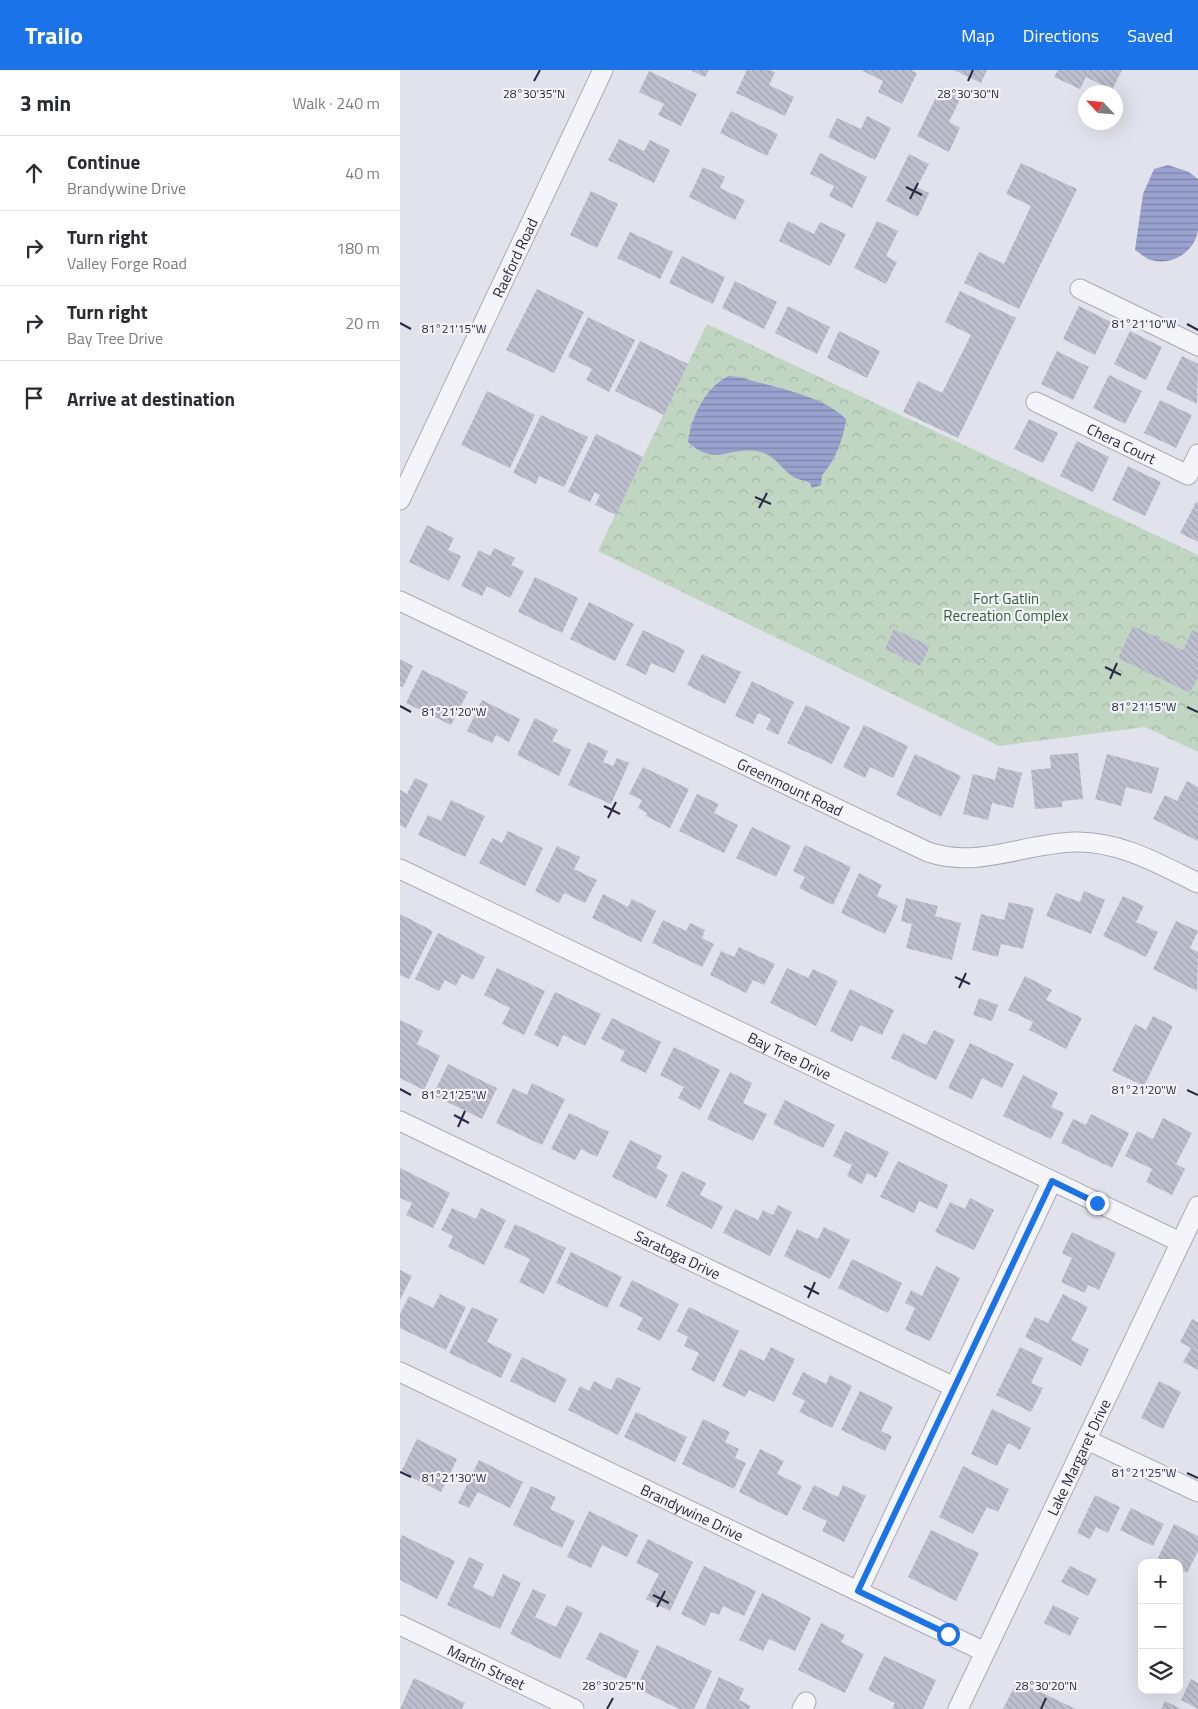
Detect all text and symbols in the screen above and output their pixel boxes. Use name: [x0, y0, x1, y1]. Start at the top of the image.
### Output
text: Trailo: [25, 17, 83, 53]
text: Map: [961, 22, 995, 49]
text: Directions: [1023, 22, 1099, 49]
text: Saved: [1127, 22, 1173, 49]
text: 28°30'35"N: [503, 84, 565, 103]
text: 28°30'30"N: [937, 84, 999, 103]
north arrow: [1078, 85, 1123, 130]
text: 3 min: [20, 87, 71, 119]
text: Walk · 240 m: [292, 91, 380, 115]
text: Continue: [67, 147, 140, 176]
icon: ahead: [20, 159, 48, 187]
text: 40 m: [345, 161, 380, 185]
text: Brandywine Drive: [67, 176, 186, 200]
street label: Raeford Road: [486, 214, 543, 301]
text: Turn right: [67, 222, 148, 251]
icon: right: [20, 234, 48, 262]
text: 180 m: [336, 236, 380, 260]
text: Valley Forge Road: [67, 251, 187, 275]
text: Turn right: [67, 297, 148, 326]
icon: right: [20, 309, 48, 337]
text: 20 m: [345, 311, 380, 335]
text: 81°21'10"W: [1112, 314, 1177, 333]
text: 81°21'15"W: [422, 319, 487, 338]
text: Bay Tree Drive: [67, 326, 163, 350]
icon: arrive: [20, 384, 48, 412]
text: Arrive at destination: [67, 384, 235, 413]
street label: Chera Court: [1083, 417, 1161, 470]
park label: Fort Gatlin Recreation Complex: [943, 587, 1069, 627]
text: 81°21'15"W: [1112, 697, 1177, 716]
text: 81°21'20"W: [422, 702, 487, 721]
street label: Greenmount Road: [733, 751, 847, 822]
street label: Bay Tree Drive: [744, 1026, 835, 1085]
text: 81°21'20"W: [1112, 1080, 1177, 1099]
text: 81°21'25"W: [422, 1085, 487, 1104]
route end: [1086, 1192, 1109, 1215]
street label: Saratoga Drive: [631, 1224, 725, 1285]
street label: Lake Margaret Drive: [1040, 1395, 1116, 1519]
text: 81°21'25"W: [1112, 1463, 1177, 1482]
text: 81°21'30"W: [422, 1468, 487, 1487]
street label: Brandywine Drive: [637, 1477, 748, 1546]
map controls: [1138, 1559, 1183, 1694]
button: +: [1138, 1559, 1183, 1604]
button: −: [1138, 1604, 1183, 1649]
route start: [937, 1623, 960, 1646]
street label: Martin Street: [444, 1638, 530, 1696]
button: layers: [1138, 1649, 1183, 1694]
text: 28°30'25"N: [582, 1676, 644, 1695]
text: 28°30'20"N: [1015, 1676, 1077, 1695]

